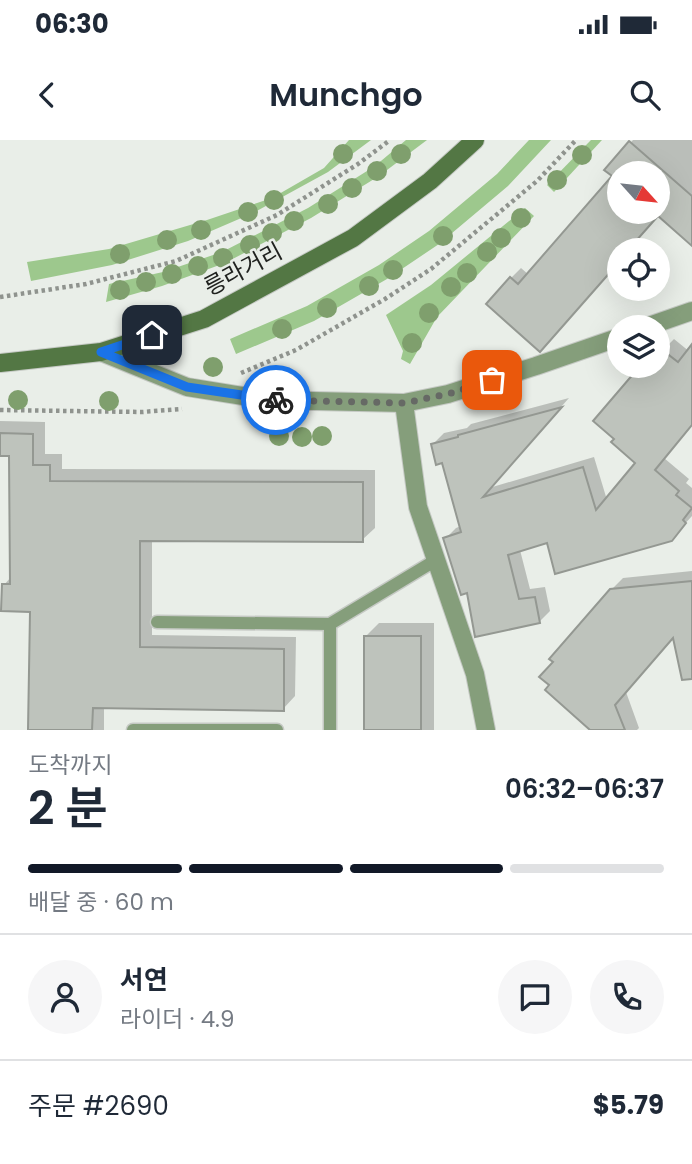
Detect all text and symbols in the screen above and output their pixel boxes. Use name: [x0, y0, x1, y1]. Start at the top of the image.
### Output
text: 06:30: [35, 6, 109, 42]
text: Munchgo: [269, 72, 423, 117]
icon: back: [28, 76, 66, 114]
icon: search: [626, 76, 664, 114]
north arrow: [607, 161, 670, 224]
map controls: [607, 161, 670, 378]
street label: 릉라거리: [198, 235, 288, 303]
button: locate: [607, 238, 670, 301]
pin: [122, 305, 182, 365]
button: layers: [607, 315, 670, 378]
icon: home: [133, 316, 171, 354]
pin: [462, 350, 522, 410]
icon: bag: [473, 361, 511, 399]
courier: [241, 365, 311, 435]
icon: bike: [257, 381, 295, 419]
text: 도착까지: [28, 749, 113, 781]
text: 06:32–06:37: [505, 771, 664, 807]
text: 2 분: [28, 776, 108, 840]
text: 배달 중 · 60 m: [28, 886, 174, 918]
button: person: [28, 960, 102, 1034]
button: chat: [498, 960, 572, 1034]
button: phone: [590, 960, 664, 1034]
text: 서연: [120, 962, 168, 998]
text: 라이더 · 4.9: [120, 1003, 234, 1035]
text: $5.79: [593, 1087, 664, 1123]
text: 주문 #2690: [28, 1088, 169, 1124]

